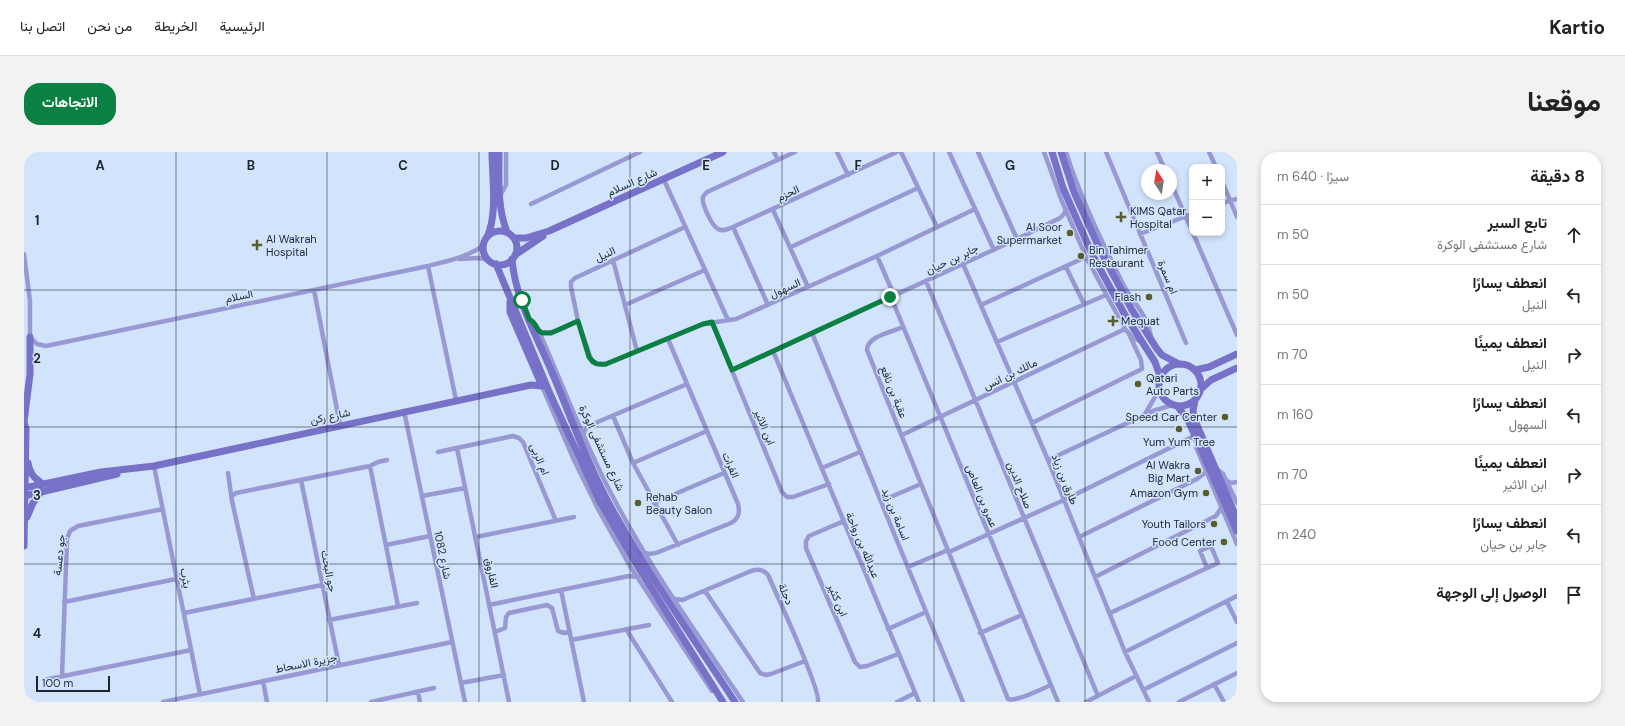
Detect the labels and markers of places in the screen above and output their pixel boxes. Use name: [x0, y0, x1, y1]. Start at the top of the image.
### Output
place label: KIMS Qatar Hospital: [1130, 204, 1186, 231]
marker: KIMS Qatar Hospital: [1115, 211, 1127, 223]
place label: Al Soor Supermarket: [997, 220, 1062, 247]
marker: Al Soor Supermarket: [1065, 228, 1075, 238]
place label: Al Wakrah Hospital: [266, 232, 317, 259]
marker: Al Wakrah Hospital: [251, 239, 263, 251]
place label: Bin Tahimer Restaurant: [1089, 243, 1148, 270]
marker: Bin Tahimer Restaurant: [1076, 251, 1086, 261]
place label: Flash: [1115, 290, 1141, 304]
marker: Flash: [1144, 292, 1154, 302]
place label: Mequat: [1121, 314, 1160, 328]
marker: Mequat: [1108, 316, 1118, 326]
place label: Qatari Auto Parts: [1146, 371, 1199, 398]
marker: Qatari Auto Parts: [1133, 379, 1143, 389]
place label: Speed Car Center: [1126, 410, 1217, 424]
marker: Speed Car Center: [1220, 412, 1230, 422]
marker: Yum Yum Tree: [1174, 424, 1184, 434]
place label: Yum Yum Tree: [1143, 435, 1215, 449]
place label: Al Wakra Big Mart: [1146, 458, 1190, 485]
marker: Al Wakra Big Mart: [1193, 466, 1203, 476]
place label: Amazon Gym: [1130, 486, 1198, 500]
marker: Amazon Gym: [1201, 488, 1211, 498]
place label: Rehab Beauty Salon: [646, 490, 712, 517]
marker: Rehab Beauty Salon: [633, 498, 643, 508]
place label: Youth Tailors: [1142, 517, 1206, 531]
marker: Youth Tailors: [1209, 519, 1219, 529]
place label: Food Center: [1153, 535, 1216, 549]
marker: Food Center: [1219, 537, 1229, 547]

